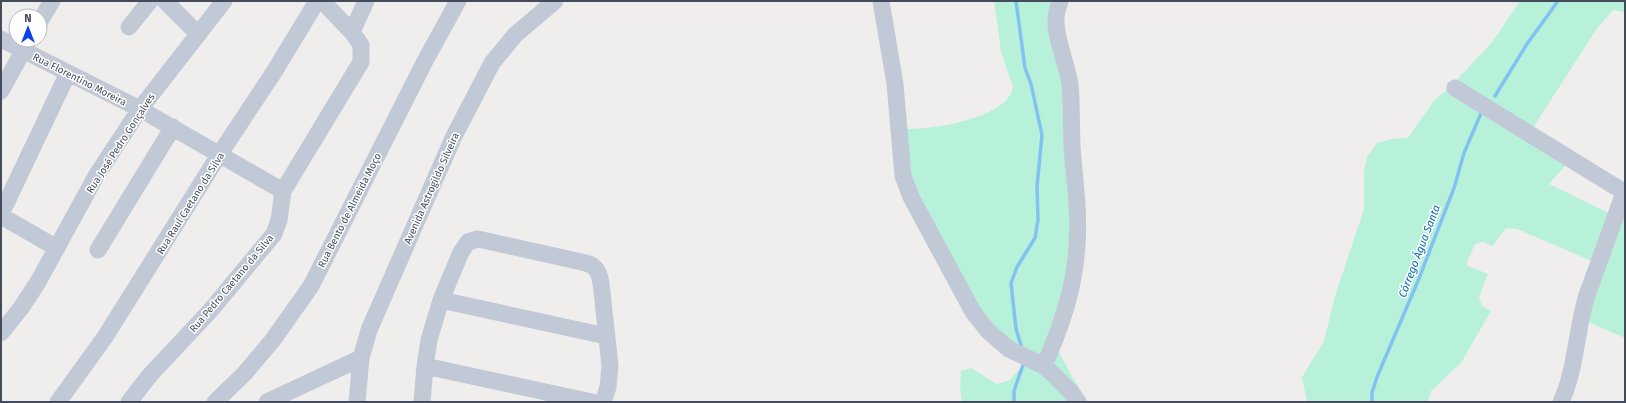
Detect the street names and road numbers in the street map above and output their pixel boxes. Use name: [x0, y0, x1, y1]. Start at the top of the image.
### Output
street label: Rua Florentino Moreira: [31, 51, 128, 109]
street label: Rua José Pedro Gonçalves: [84, 91, 158, 196]
street label: Avenida Astrogildo Silveira: [402, 131, 462, 246]
street label: Rua Raul Caetano da Silva: [155, 150, 227, 257]
street label: Rua Bento de Almeida Moço: [316, 151, 384, 270]
street label: Rua Pedro Caetano da Silva: [187, 232, 276, 335]

